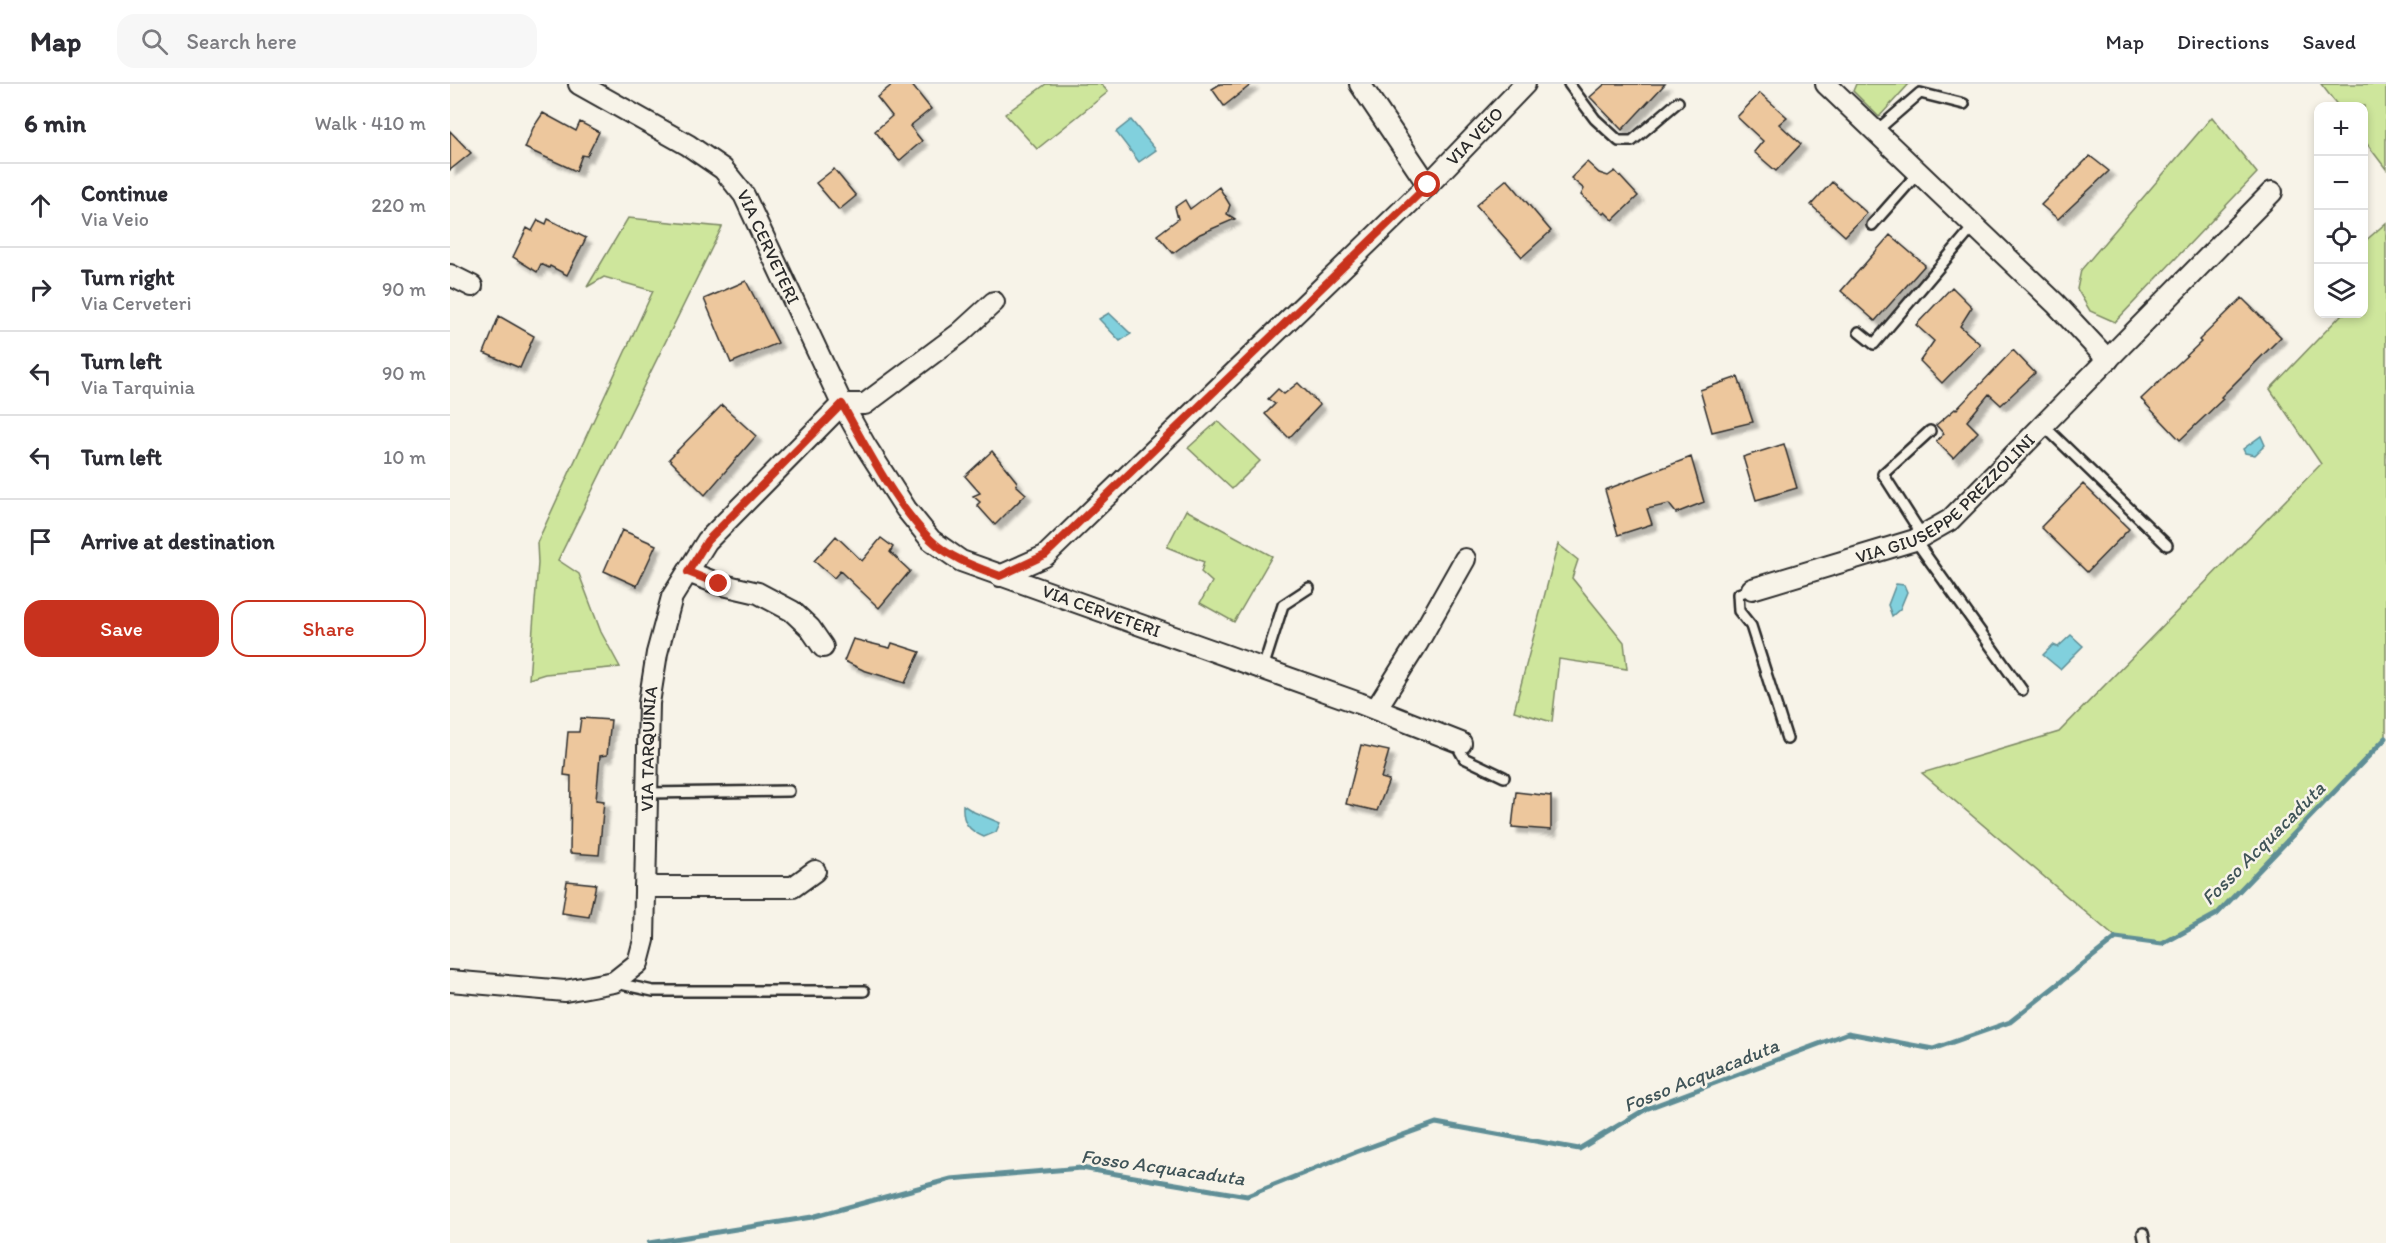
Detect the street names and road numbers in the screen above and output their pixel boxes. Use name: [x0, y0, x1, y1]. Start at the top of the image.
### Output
street label: VIA VEIO: [1441, 102, 1508, 170]
street label: VIA CERVETERI: [732, 186, 805, 308]
street label: VIA GIUSEPPE PREZZOLINI: [1853, 429, 2040, 568]
street label: VIA CERVETERI: [1039, 580, 1163, 642]
street label: VIA TARQUINIA: [636, 684, 663, 812]

